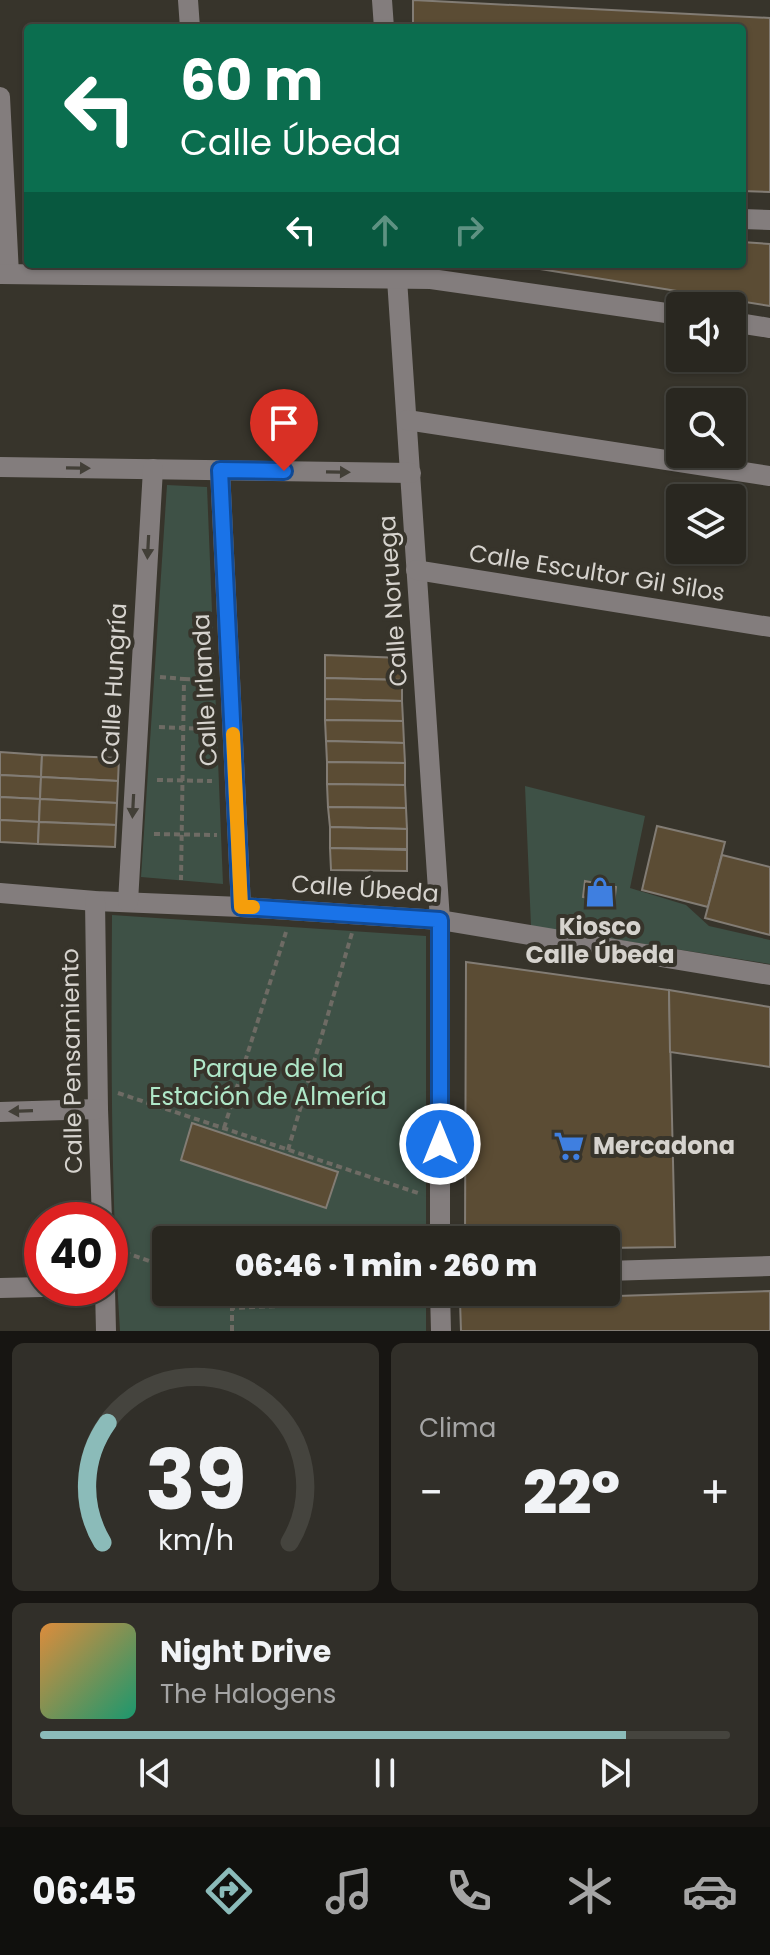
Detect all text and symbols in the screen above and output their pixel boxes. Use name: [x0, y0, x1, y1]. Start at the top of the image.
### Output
text: 60 m: [180, 41, 323, 120]
icon: left: [48, 56, 152, 160]
text: Calle Úbeda: [180, 117, 401, 168]
icon: left: [279, 208, 323, 252]
icon: ahead: [363, 208, 407, 252]
icon: right: [447, 208, 491, 252]
map controls: [666, 292, 746, 564]
button: sound: [666, 292, 746, 372]
button: search: [666, 388, 746, 468]
pin: [250, 389, 318, 471]
icon: arrive: [262, 401, 306, 445]
one-way arrow: [66, 462, 91, 474]
one-way arrow: [326, 466, 351, 478]
button: layers: [666, 484, 746, 564]
street label: Calle Noruega: [370, 514, 415, 688]
one-way arrow: [141, 535, 154, 560]
street label: Calle Escultor Gil Silos: [467, 536, 727, 609]
street label: Calle Hungría: [93, 602, 134, 766]
street label: Calle Irlanda: [184, 613, 225, 767]
one-way arrow: [126, 794, 139, 819]
street label: Calle Úbeda: [290, 867, 440, 910]
shop icon: Kiosco Calle Úbeda: [583, 875, 617, 909]
place label: Kiosco Calle Úbeda: [525, 910, 675, 971]
street label: Calle Pensamiento: [53, 948, 90, 1174]
park label: Parque de la Estación de Almería: [149, 1052, 387, 1113]
position arrow: [398, 1102, 482, 1186]
one-way arrow: [8, 1105, 33, 1117]
supermarket icon: Mercadona: [552, 1129, 586, 1163]
place label: Mercadona: [593, 1129, 735, 1162]
speed limit sign: 40: [24, 1202, 128, 1306]
text: 06:46 · 1 min · 260 m: [235, 1244, 537, 1287]
text: Clima: [419, 1410, 496, 1446]
text: 39: [145, 1422, 246, 1538]
text: 22°: [523, 1451, 620, 1535]
text: −: [419, 1462, 443, 1523]
text: +: [700, 1462, 730, 1523]
text: km/h: [157, 1520, 234, 1560]
text: Night Drive: [160, 1630, 331, 1673]
text: The Halogens: [160, 1676, 336, 1712]
icon: previous: [133, 1751, 177, 1795]
icon: pause: [363, 1751, 407, 1795]
icon: next: [593, 1751, 637, 1795]
icon: directions: [201, 1863, 257, 1919]
icon: music: [321, 1863, 377, 1919]
icon: phone: [441, 1863, 497, 1919]
icon: climate: [562, 1863, 618, 1919]
icon: car: [682, 1863, 738, 1919]
text: 06:45: [32, 1866, 137, 1917]

